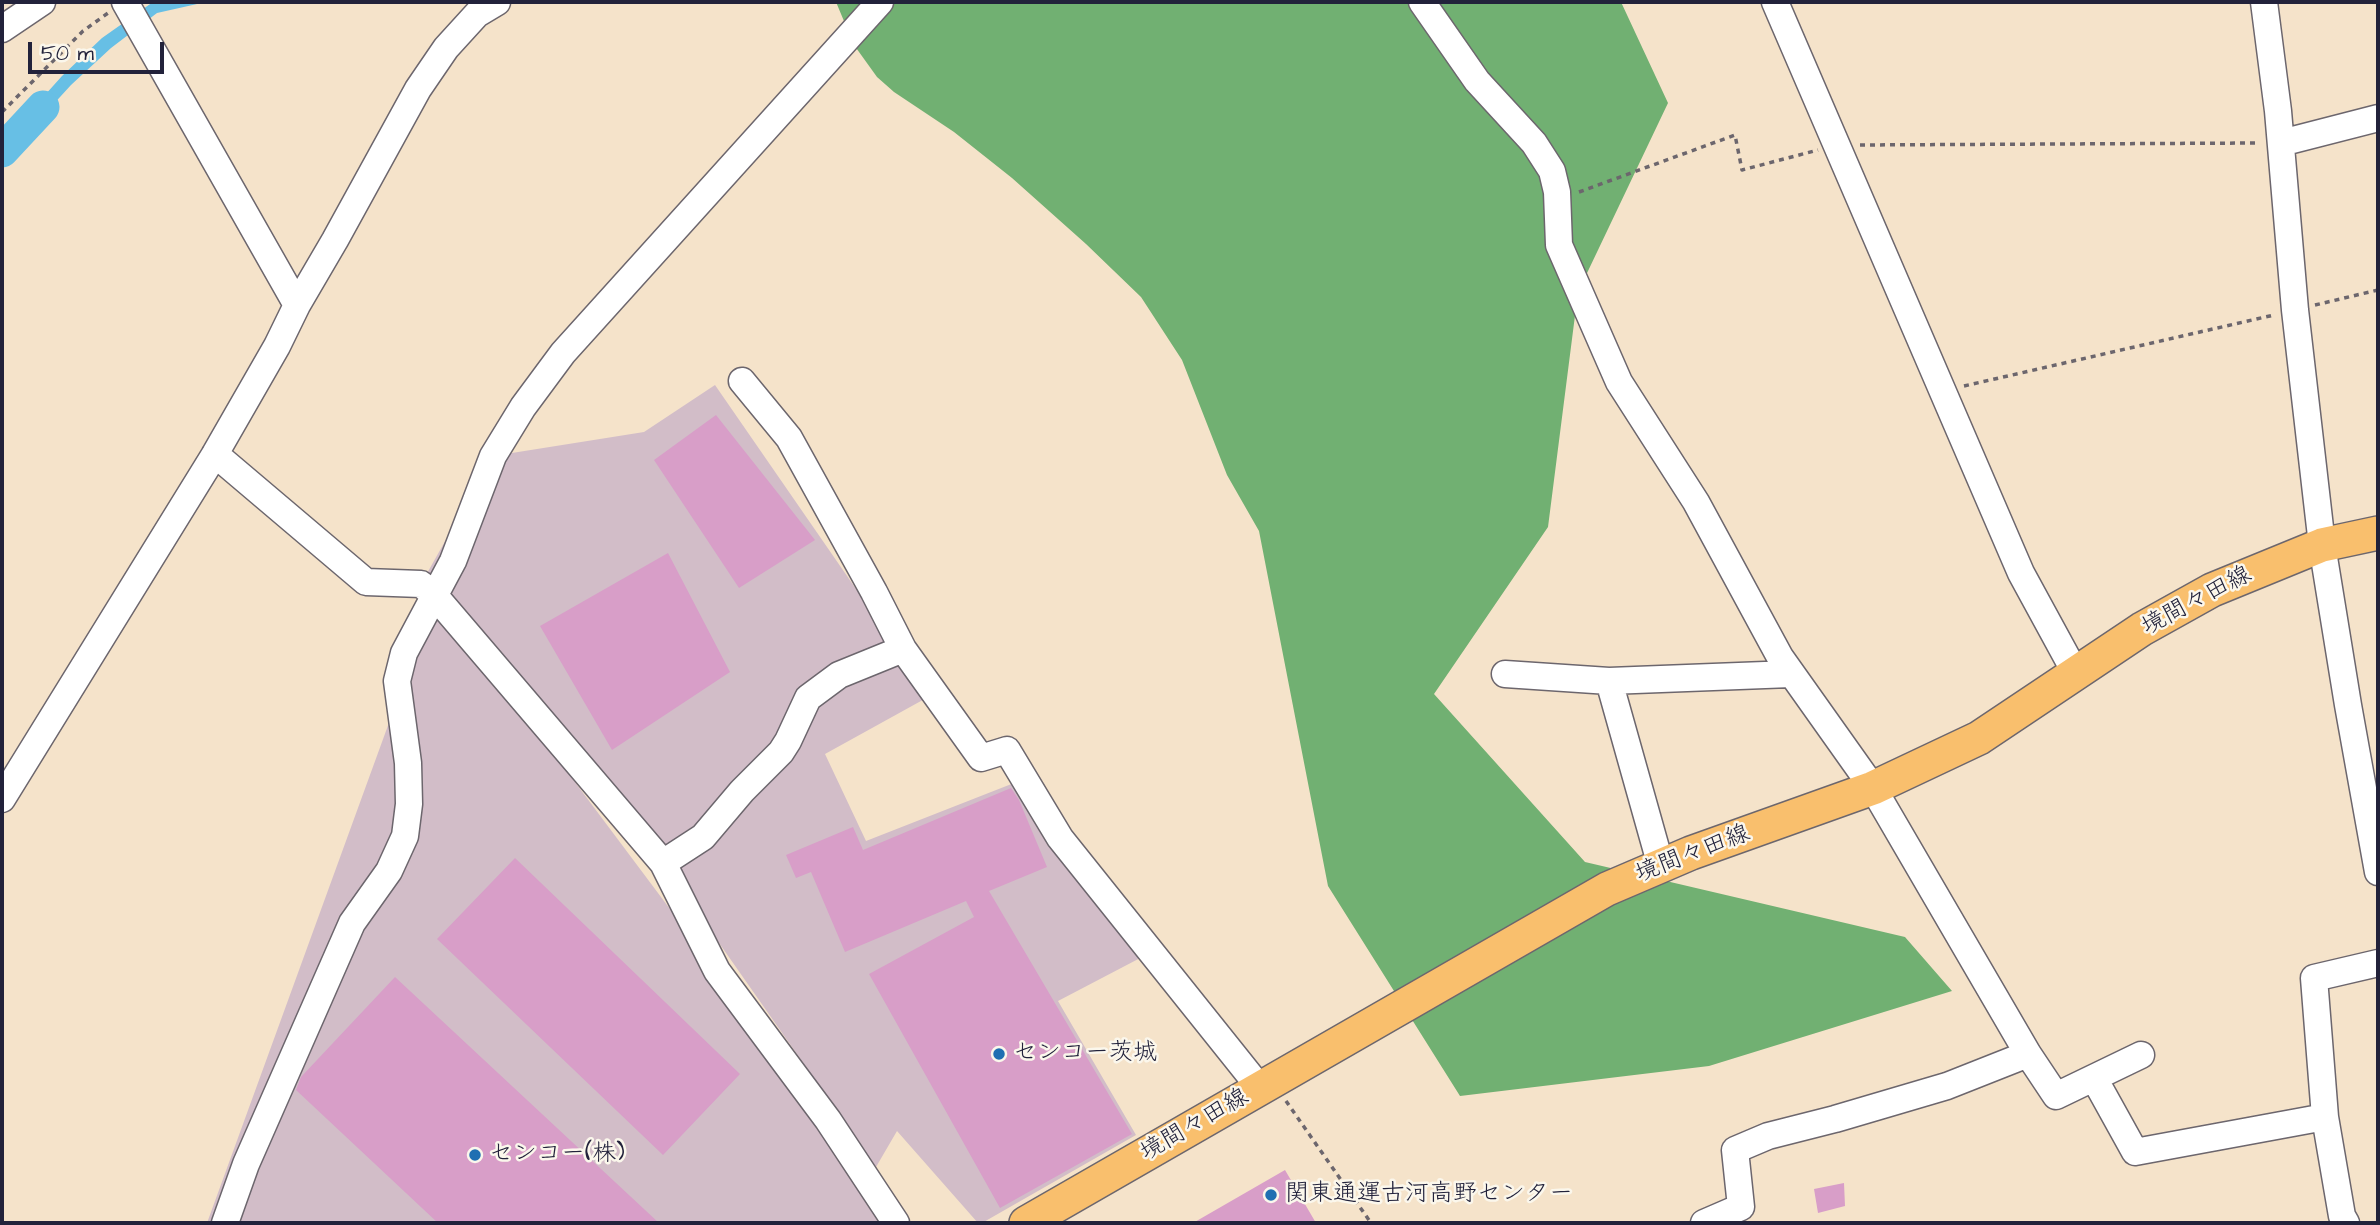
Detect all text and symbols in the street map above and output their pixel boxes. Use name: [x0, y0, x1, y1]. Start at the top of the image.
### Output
scale bar: [32, 28, 168, 72]
text: 50 m: [41, 39, 94, 68]
street label: 境間々田線: [2137, 561, 2257, 643]
street label: 境間々田線: [1632, 820, 1754, 890]
place label: センコー茨城: [1013, 1040, 1157, 1068]
marker: センコー茨城: [991, 1046, 1007, 1062]
street label: 境間々田線: [1136, 1084, 1254, 1168]
place label: センコー(株): [489, 1141, 625, 1169]
marker: センコー(株): [467, 1147, 483, 1163]
place label: 関東通運古河高野センター: [1285, 1181, 1573, 1209]
marker: 関東通運古河高野センター: [1263, 1187, 1279, 1203]

